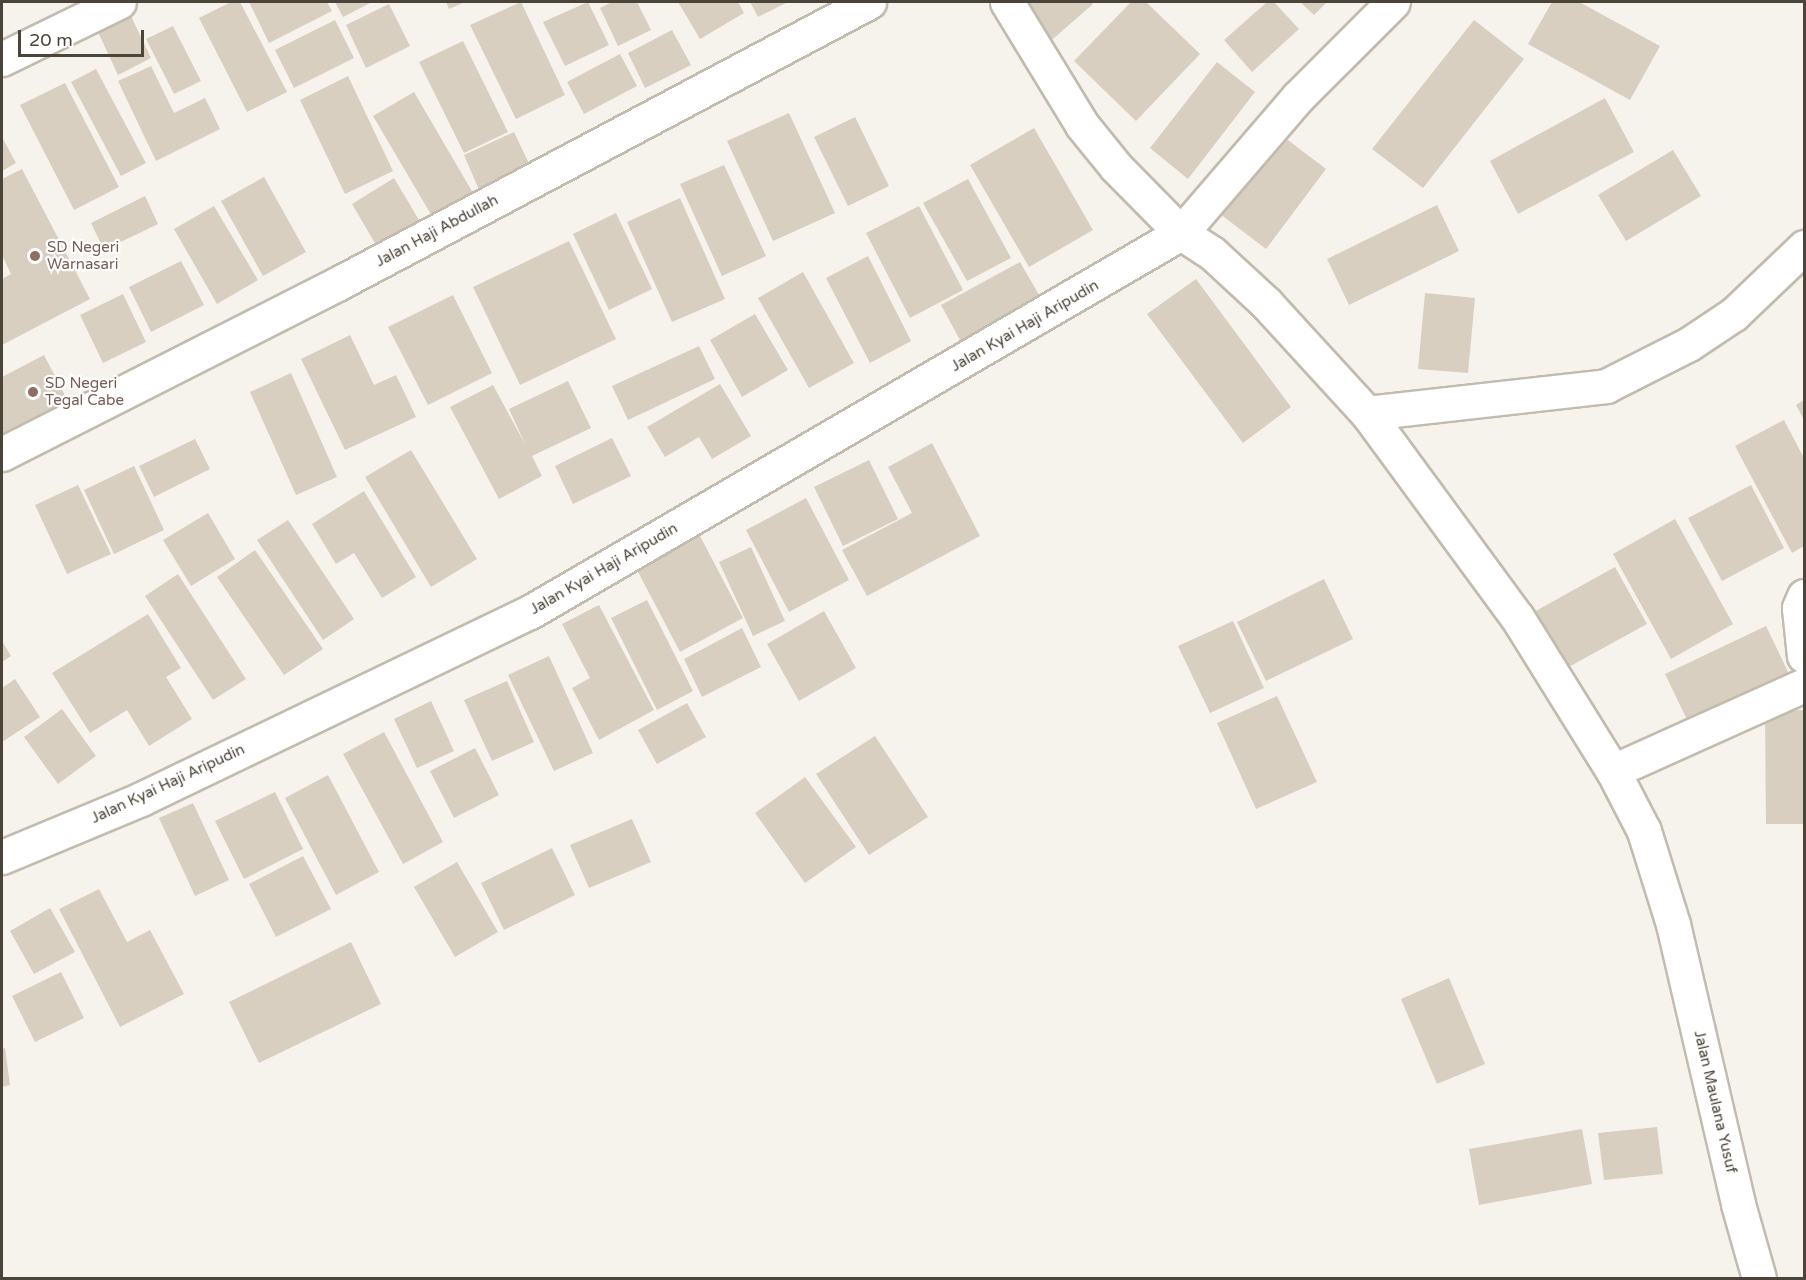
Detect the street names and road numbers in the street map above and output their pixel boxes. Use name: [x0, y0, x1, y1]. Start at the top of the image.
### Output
street label: Jalan Haji Abdullah: [373, 191, 501, 271]
street label: Jalan Kyai Haji Aripudin: [948, 276, 1102, 376]
street label: Jalan Kyai Haji Aripudin: [527, 519, 681, 619]
street label: Jalan Kyai Haji Aripudin: [88, 740, 248, 828]
street label: Jalan Maulana Yusuf: [1690, 1029, 1740, 1175]

